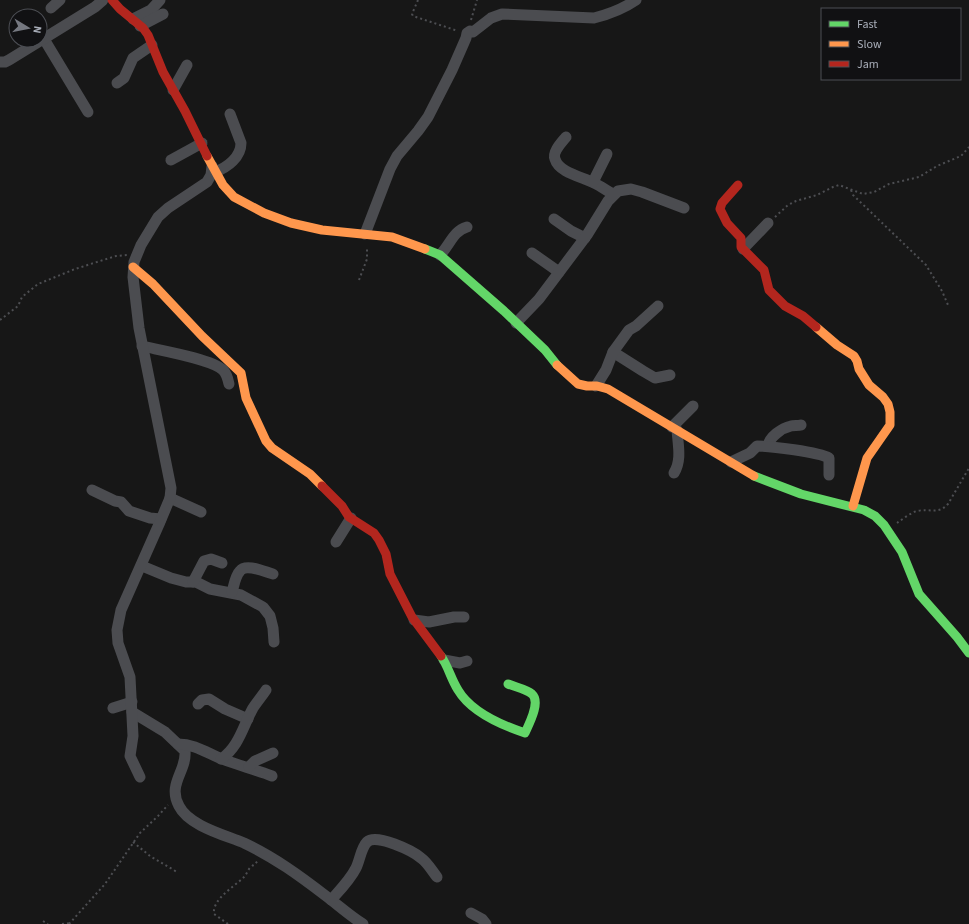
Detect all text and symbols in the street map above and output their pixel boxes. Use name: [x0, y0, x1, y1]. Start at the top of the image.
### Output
north arrow: [8, 8, 48, 48]
legend: [821, 8, 961, 80]
text: Fast: [857, 16, 877, 33]
text: N: [29, 25, 45, 35]
text: Slow: [857, 36, 882, 53]
text: Jam: [857, 56, 879, 73]

